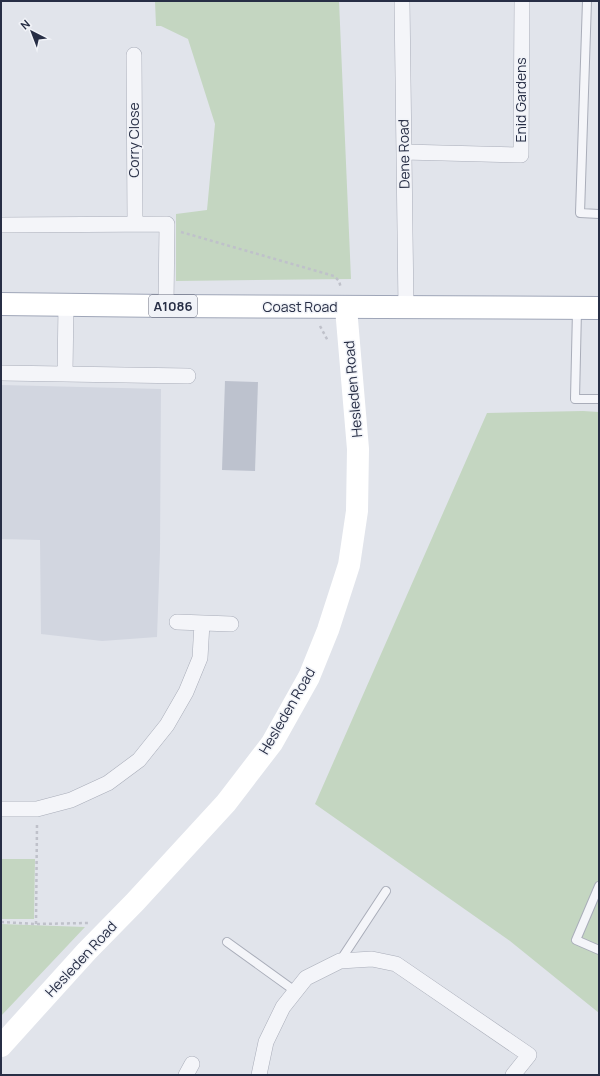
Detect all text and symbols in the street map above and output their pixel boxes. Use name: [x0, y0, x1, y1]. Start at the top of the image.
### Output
north arrow: [12, 12, 52, 52]
text: N: [17, 16, 33, 32]
street label: Enid Gardens: [511, 57, 530, 143]
street label: Corry Close: [124, 102, 143, 178]
street label: Dene Road: [393, 119, 414, 189]
road number: A1086: [149, 295, 197, 317]
street label: Coast Road: [262, 297, 338, 316]
street label: Hesleden Road: [339, 340, 366, 438]
street label: Hesleden Road: [254, 664, 319, 758]
street label: Hesleden Road: [41, 917, 121, 1001]

